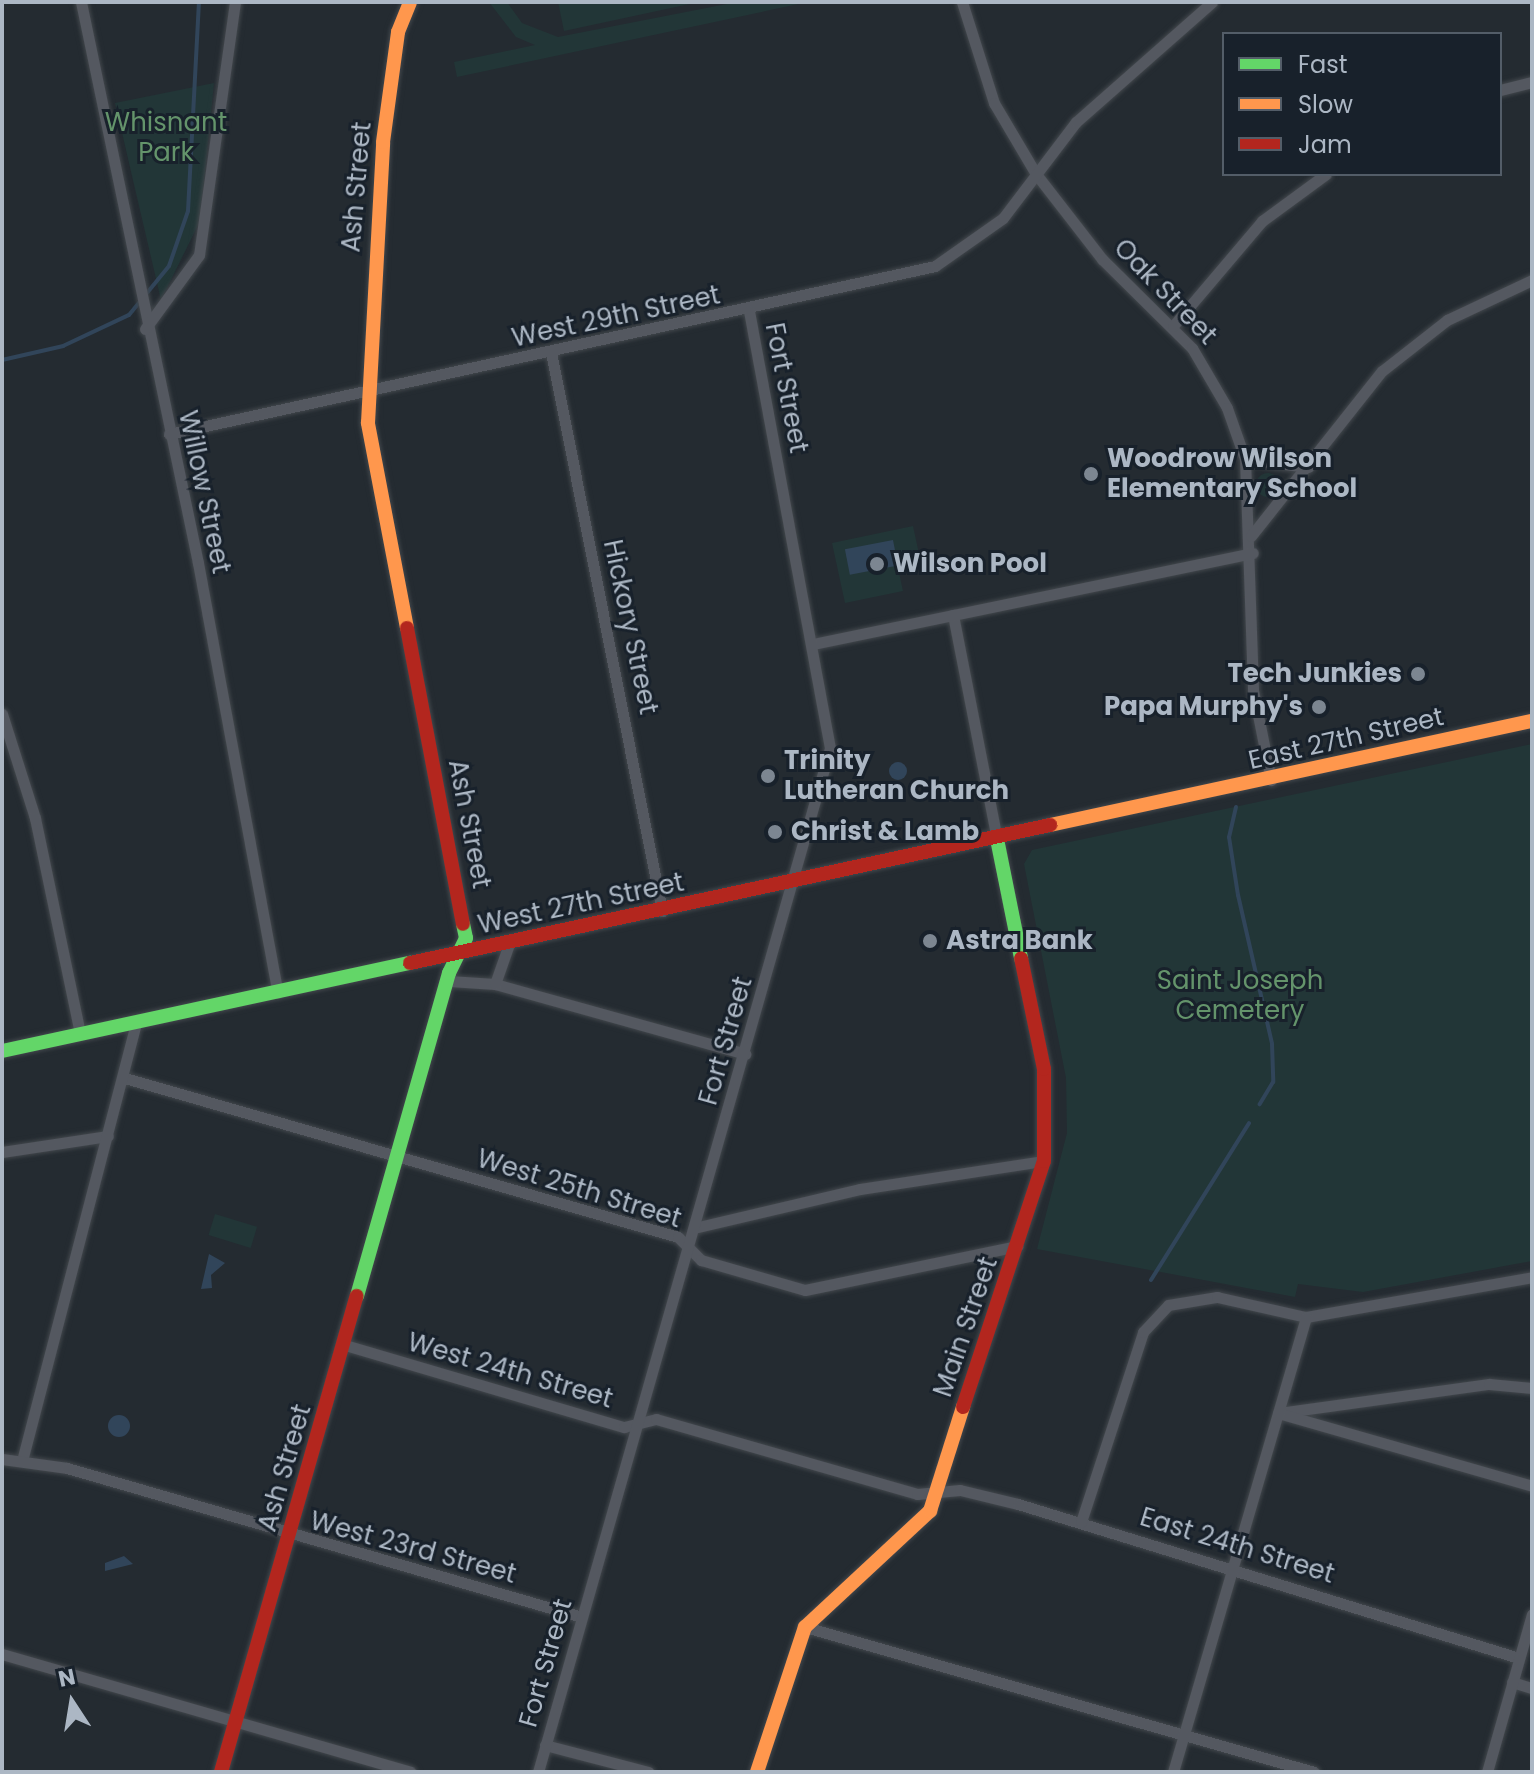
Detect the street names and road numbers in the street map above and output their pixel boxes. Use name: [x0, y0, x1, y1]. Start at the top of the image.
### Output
street label: Ash Street: [336, 120, 378, 254]
street label: Oak Street: [1107, 233, 1223, 351]
street label: West 29th Street: [509, 280, 723, 354]
street label: Fort Street: [758, 320, 814, 456]
street label: Willow Street: [172, 408, 236, 576]
street label: Hickory Street: [596, 537, 664, 717]
street label: East 27th Street: [1245, 701, 1447, 777]
street label: Ash Street: [441, 757, 497, 891]
street label: West 27th Street: [475, 867, 687, 941]
street label: Fort Street: [693, 973, 759, 1109]
street label: West 25th Street: [473, 1143, 685, 1235]
street label: Main Street: [927, 1253, 1005, 1401]
street label: West 24th Street: [404, 1327, 616, 1415]
street label: Ash Street: [252, 1401, 318, 1535]
street label: East 24th Street: [1136, 1502, 1338, 1590]
street label: West 23rd Street: [307, 1505, 519, 1591]
street label: Fort Street: [513, 1595, 579, 1731]

